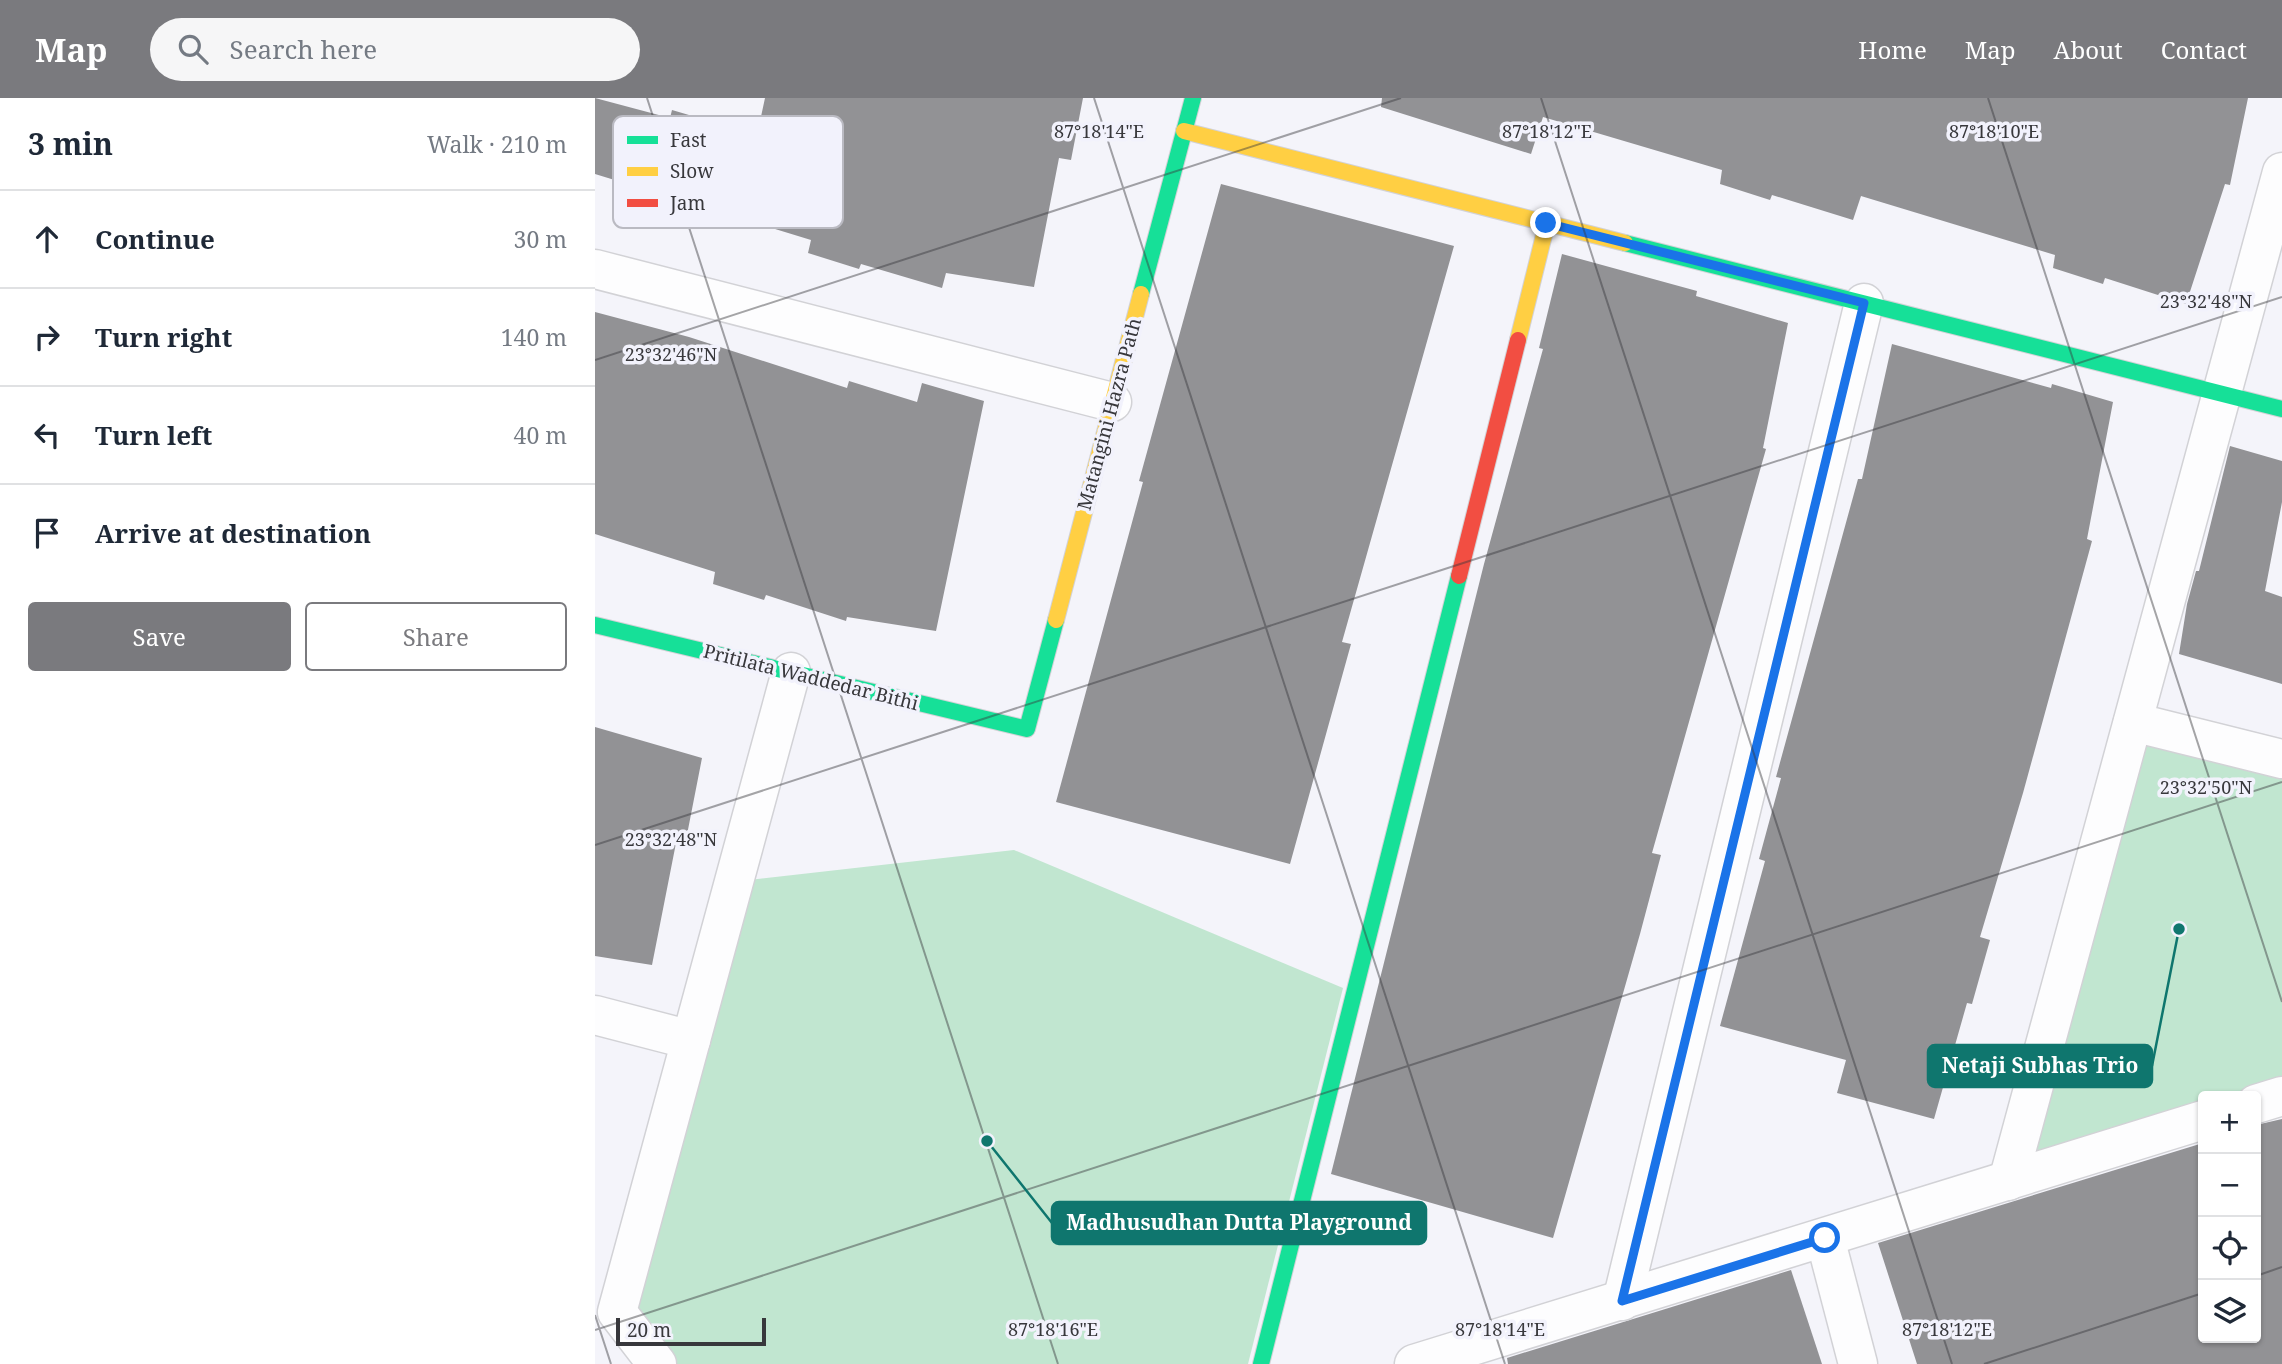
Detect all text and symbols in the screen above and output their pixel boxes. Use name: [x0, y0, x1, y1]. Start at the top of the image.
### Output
search box: [150, 18, 640, 81]
text: Map: [35, 27, 108, 72]
icon: search: [174, 30, 212, 68]
text: Search here: [230, 31, 377, 67]
text: Home: [1858, 33, 1927, 66]
text: Map: [1965, 33, 2016, 66]
text: About: [2054, 33, 2123, 66]
text: Contact: [2161, 33, 2247, 66]
legend: [613, 116, 843, 228]
text: 87°18'14"E: [1054, 119, 1144, 143]
text: 87°18'12"E: [1502, 119, 1592, 143]
text: 87°18'10"E: [1949, 119, 2039, 143]
text: 3 min: [28, 123, 113, 164]
text: Fast: [670, 127, 707, 153]
text: Walk · 210 m: [427, 128, 567, 160]
text: Slow: [670, 158, 714, 184]
text: Jam: [669, 190, 705, 216]
route end: [1530, 207, 1561, 238]
icon: ahead: [28, 220, 66, 258]
text: Continue: [95, 221, 215, 257]
text: 30 m: [514, 223, 567, 255]
text: 23°32'48"N: [2160, 289, 2253, 313]
street label: Matangini Hazra Path: [1071, 315, 1147, 513]
icon: right: [28, 318, 66, 356]
text: Turn right: [95, 319, 232, 355]
text: 140 m: [501, 321, 567, 353]
text: 23°32'46"N: [625, 342, 718, 366]
icon: left: [28, 416, 66, 454]
text: Turn left: [95, 417, 212, 453]
text: 40 m: [514, 419, 567, 451]
icon: arrive: [28, 514, 66, 552]
text: Arrive at destination: [95, 515, 371, 551]
button: Save: [28, 602, 291, 671]
button: Share: [305, 602, 567, 671]
street label: Pritilata Waddedar Bithi: [701, 638, 921, 716]
text: 23°32'50"N: [2160, 775, 2253, 799]
text: 23°32'48"N: [625, 827, 718, 851]
callout: Netaji Subhas Trio: [1928, 1045, 2152, 1087]
text: Netaji Subhas Trio: [1942, 1051, 2138, 1079]
map controls: [2198, 1091, 2261, 1343]
button: +: [2198, 1091, 2261, 1154]
button: −: [2198, 1154, 2261, 1217]
callout: Madhusudhan Dutta Playground: [1052, 1202, 1426, 1244]
text: Madhusudhan Dutta Playground: [1066, 1208, 1412, 1236]
button: locate: [2198, 1217, 2261, 1280]
route start: [1809, 1222, 1840, 1253]
button: layers: [2198, 1280, 2261, 1343]
scale bar: [616, 1315, 767, 1347]
text: 20 m: [627, 1317, 671, 1343]
text: 87°18'16"E: [1008, 1317, 1098, 1341]
text: 87°18'14"E: [1455, 1317, 1545, 1341]
text: 87°18'12"E: [1902, 1317, 1992, 1341]

